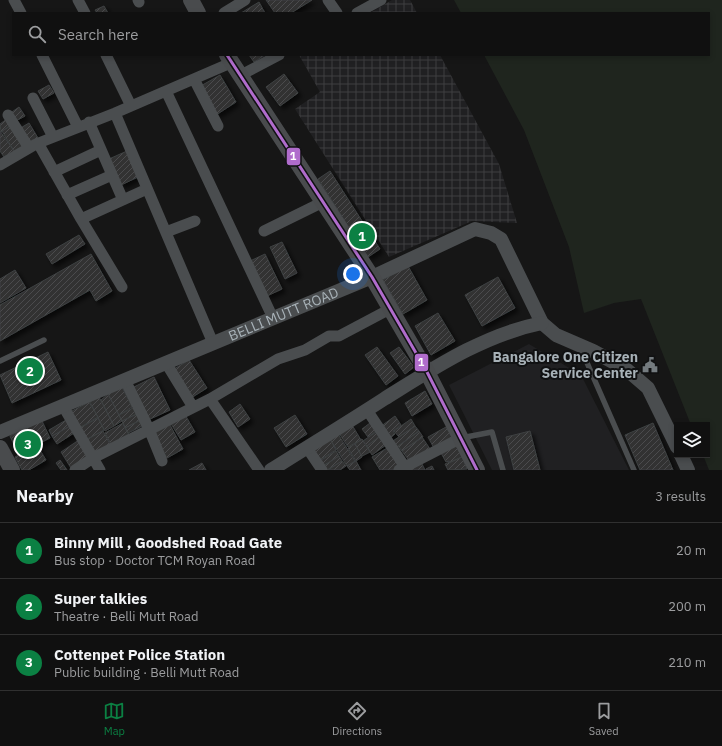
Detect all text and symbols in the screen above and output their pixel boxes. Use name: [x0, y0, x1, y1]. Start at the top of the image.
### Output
search box: [12, 12, 710, 56]
icon: search: [26, 23, 48, 45]
text: Search here: [58, 25, 138, 44]
line badge: 1: [286, 147, 301, 166]
text: 1: [290, 149, 297, 163]
pin: 1: [349, 221, 375, 251]
your location: [343, 264, 363, 284]
street label: BELLI MUTT ROAD: [226, 283, 341, 345]
place label: Bangalore One Citizen Service Center: [492, 348, 638, 382]
line badge: 1: [414, 353, 429, 372]
text: 1: [418, 355, 425, 369]
pin: 2: [17, 356, 43, 386]
public building icon: Bangalore One Citizen Service Center: [641, 356, 659, 374]
map controls: [674, 422, 710, 458]
button: layers: [674, 422, 710, 458]
pin: 3: [15, 429, 41, 459]
text: Nearby: [16, 485, 74, 507]
text: 3 results: [655, 488, 706, 505]
text: Binny Mill , Goodshed Road Gate: [54, 533, 282, 552]
text: 1: [25, 542, 33, 559]
text: 20 m: [676, 542, 706, 559]
text: Bus stop · Doctor TCM Royan Road: [54, 552, 255, 569]
text: Super talkies: [54, 589, 147, 608]
text: 2: [25, 598, 33, 615]
text: 200 m: [668, 598, 706, 615]
text: Theatre · Belli Mutt Road: [54, 608, 199, 625]
text: Cottenpet Police Station: [54, 645, 225, 664]
text: 3: [25, 654, 33, 671]
text: 210 m: [668, 654, 706, 671]
text: Public building · Belli Mutt Road: [54, 664, 239, 681]
tab: Map: [103, 700, 125, 738]
tab: Directions: [332, 700, 382, 738]
tab: Saved: [589, 700, 619, 738]

